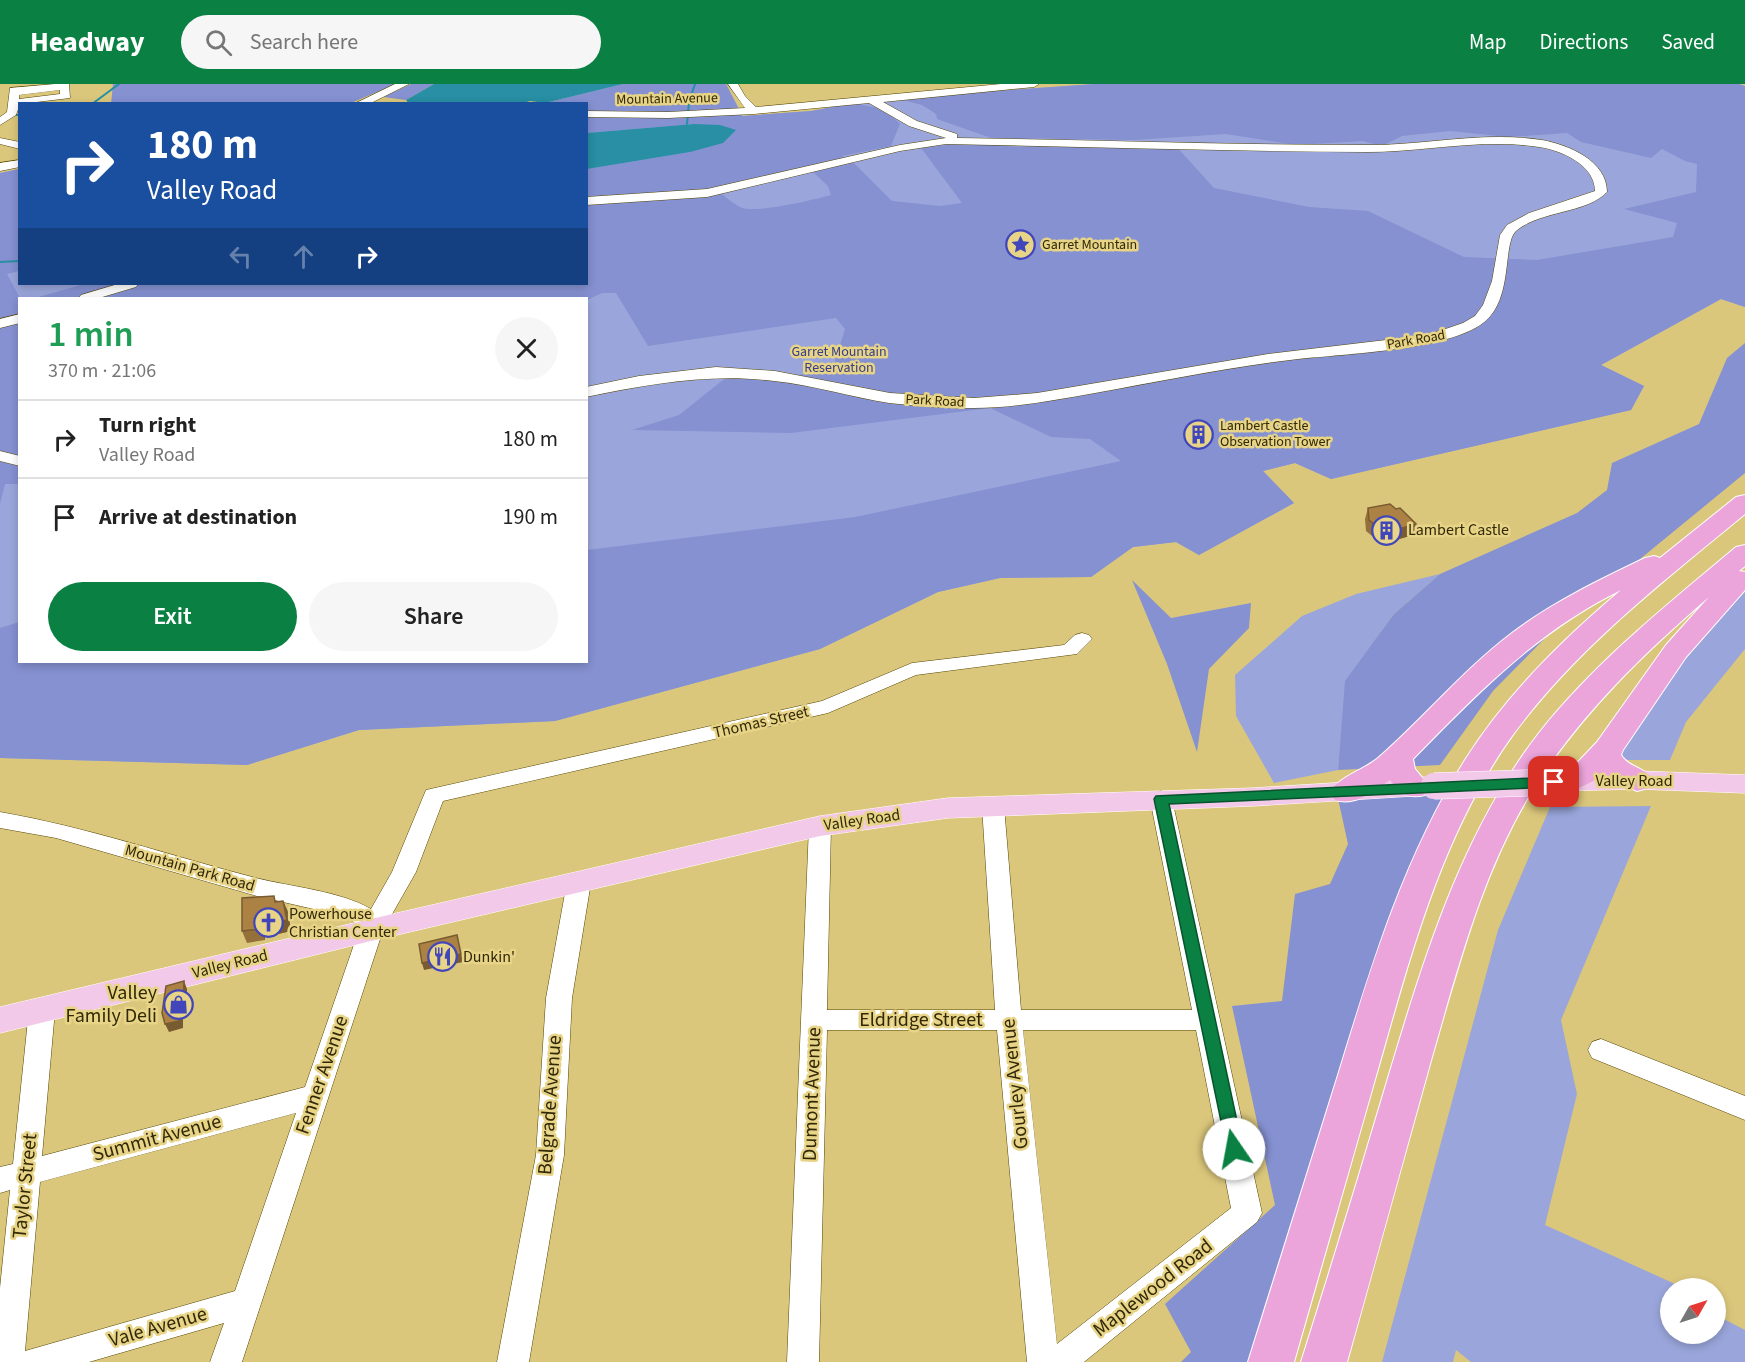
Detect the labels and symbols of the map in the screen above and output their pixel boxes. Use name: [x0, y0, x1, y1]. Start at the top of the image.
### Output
street label: Mountain Avenue: [616, 88, 718, 110]
place icon: Garret Mountain: [1005, 229, 1037, 261]
place label: Garret Mountain: [1042, 235, 1137, 255]
street label: Park Road: [1385, 325, 1447, 355]
park label: Garret Mountain Reservation: [791, 342, 887, 378]
street label: Park Road: [905, 389, 965, 413]
place label: Lambert Castle Observation Tower: [1220, 416, 1330, 452]
building icon: Lambert Castle Observation Tower: [1183, 418, 1215, 450]
building icon: Lambert Castle: [1371, 514, 1403, 546]
place label: Lambert Castle: [1408, 519, 1509, 541]
street label: Thomas Street: [711, 700, 811, 744]
pin: [1528, 756, 1579, 807]
street label: Valley Road: [1595, 770, 1673, 792]
street label: Valley Road: [822, 804, 902, 836]
street label: Mountain Park Road: [122, 839, 258, 897]
place label: Powerhouse Christian Center: [289, 903, 397, 943]
church icon: Powerhouse Christian Center: [252, 907, 284, 939]
restaurant icon: Dunkin': [426, 941, 458, 973]
street label: Valley Road: [190, 944, 270, 984]
place label: Dunkin': [463, 946, 515, 968]
place label: Valley Family Deli: [66, 979, 158, 1030]
shop icon: Valley Family Deli: [162, 988, 194, 1020]
street label: Eldridge Street: [859, 1006, 983, 1034]
street label: Fenner Avenue: [289, 1012, 355, 1138]
street label: Gourley Avenue: [994, 1017, 1036, 1151]
street label: Dumont Avenue: [796, 1027, 828, 1161]
street label: Belgrade Avenue: [531, 1034, 569, 1176]
street label: Summit Avenue: [90, 1107, 224, 1169]
position arrow: [1202, 1117, 1266, 1181]
street label: Taylor Street: [6, 1132, 44, 1240]
street label: Maplewood Road: [1087, 1232, 1219, 1344]
north arrow: [1660, 1278, 1726, 1344]
street label: Vale Avenue: [106, 1300, 210, 1354]

